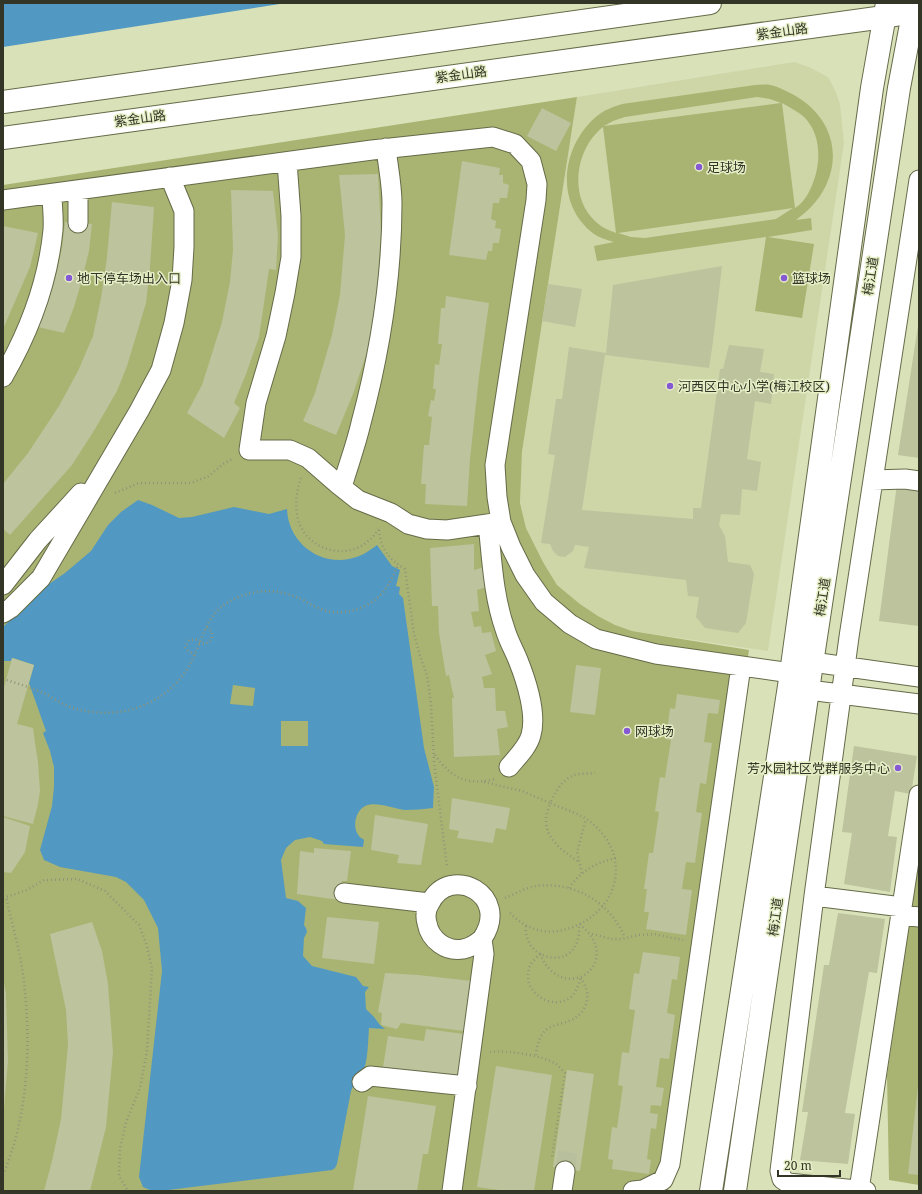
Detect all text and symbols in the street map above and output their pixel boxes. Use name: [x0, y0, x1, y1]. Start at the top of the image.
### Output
street label: 紫金山路: [755, 18, 809, 44]
street label: 紫金山路: [434, 61, 488, 87]
street label: 紫金山路: [113, 105, 167, 131]
place label: 足球场: [707, 158, 746, 176]
marker: 足球场: [694, 162, 704, 172]
street label: 梅江道: [858, 255, 882, 297]
place label: 地下停车场出入口: [77, 269, 181, 287]
place label: 篮球场: [792, 269, 831, 287]
marker: 地下停车场出入口: [64, 273, 74, 283]
marker: 篮球场: [779, 273, 789, 283]
place label: 河西区中心小学(梅江校区): [678, 377, 830, 395]
marker: 河西区中心小学(梅江校区): [665, 381, 675, 391]
street label: 梅江道: [810, 576, 834, 618]
place label: 网球场: [635, 722, 674, 740]
marker: 网球场: [622, 726, 632, 736]
place label: 芳水园社区党群服务中心: [747, 759, 890, 777]
marker: 芳水园社区党群服务中心: [893, 763, 903, 773]
street label: 梅江道: [763, 896, 787, 938]
scale bar: [778, 1152, 840, 1178]
text: 20 m: [784, 1157, 812, 1174]

